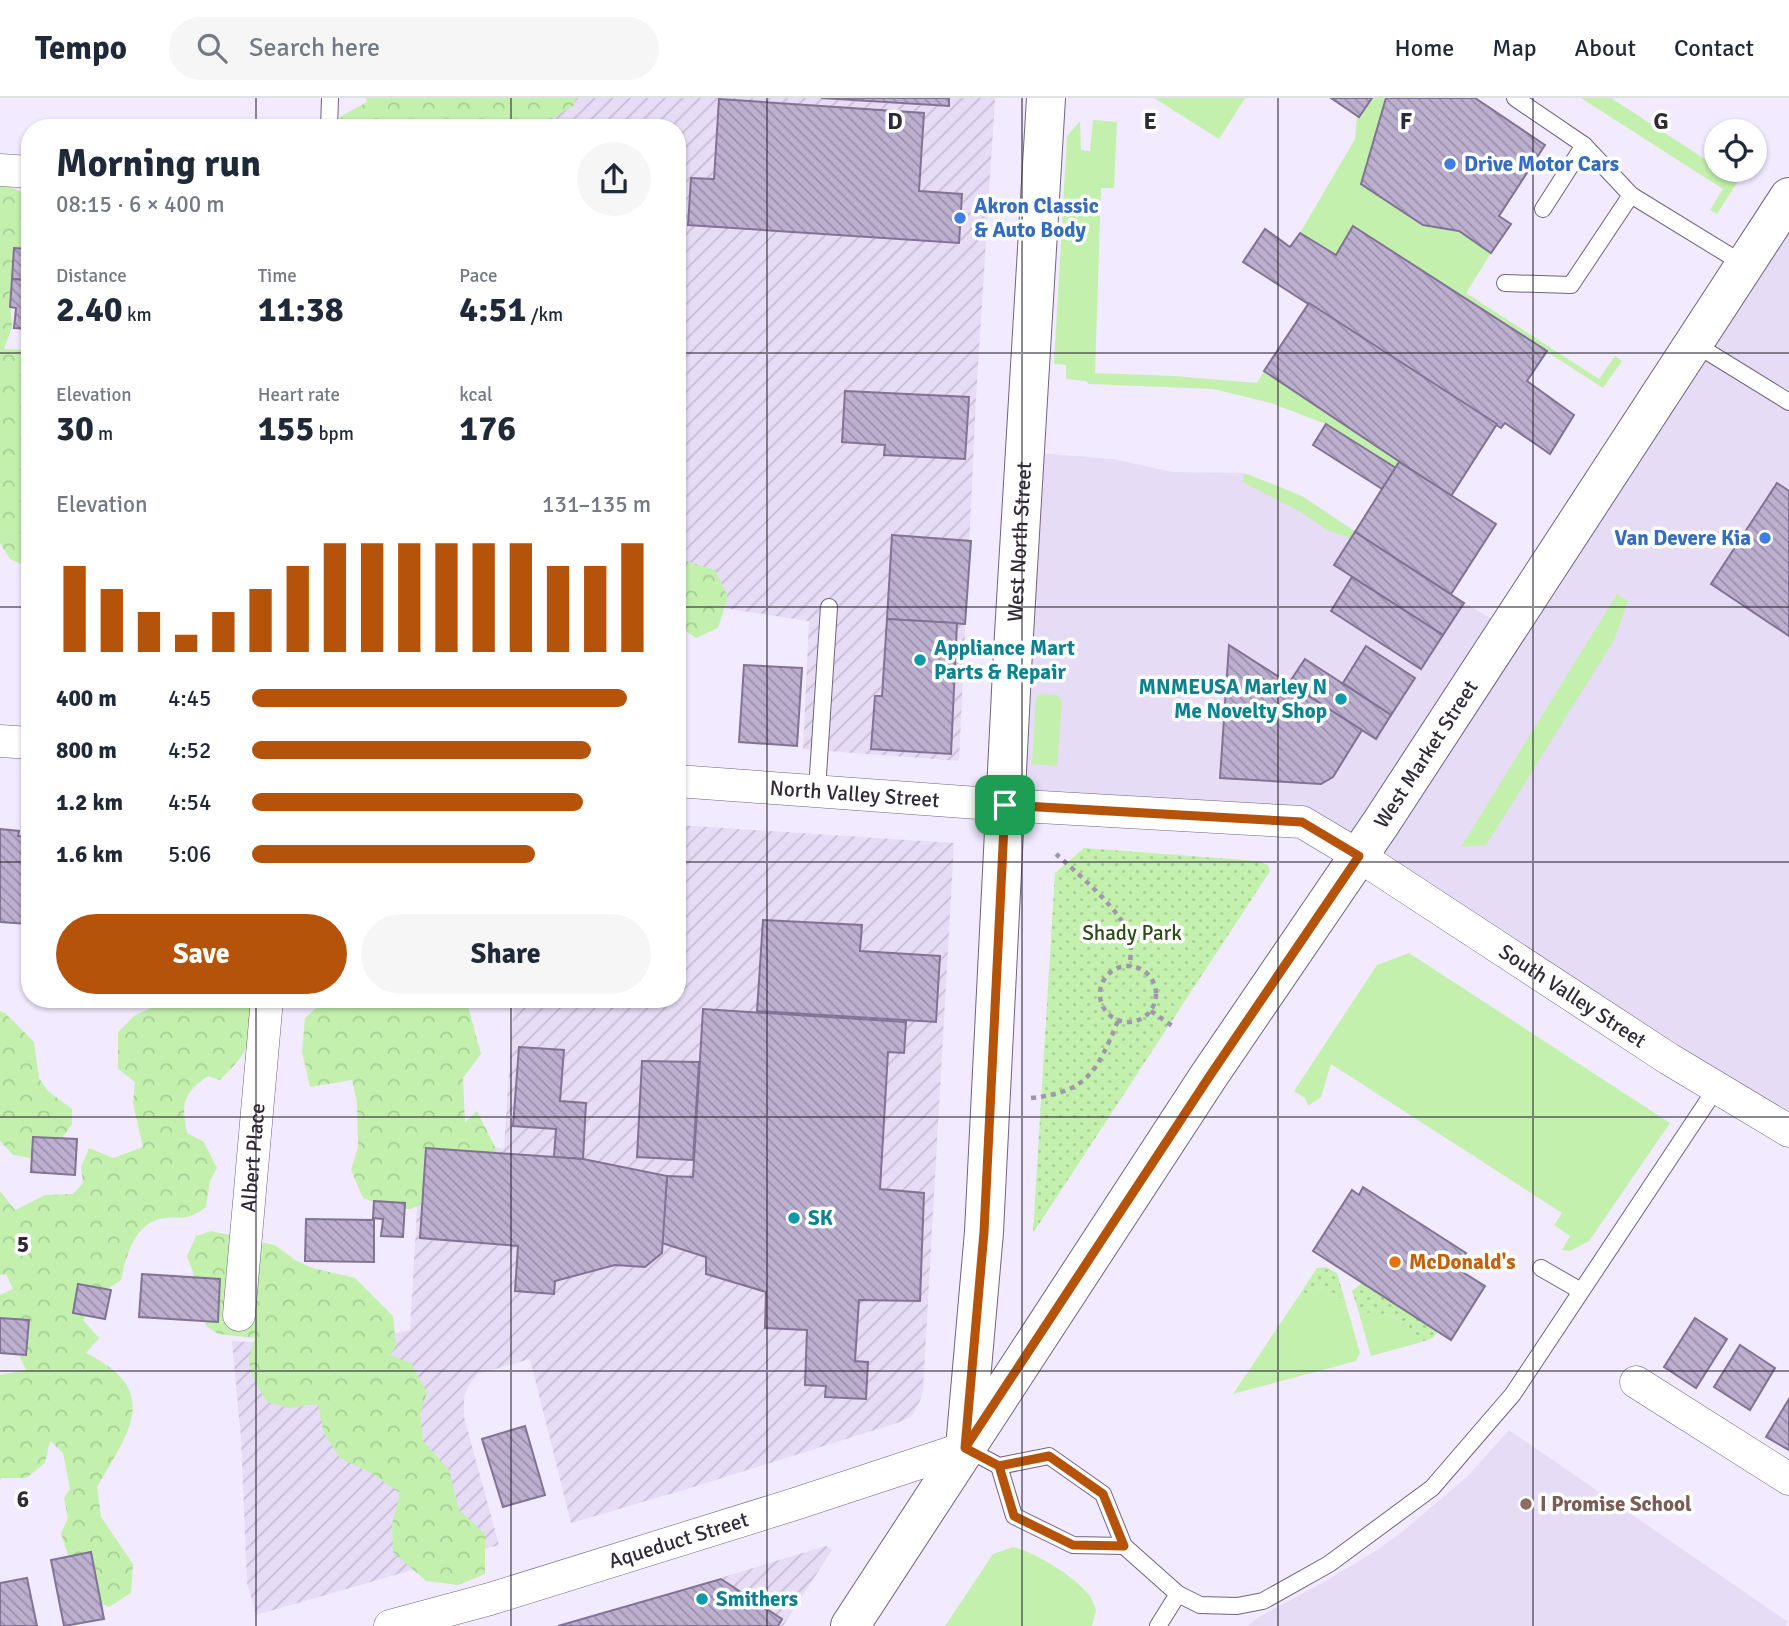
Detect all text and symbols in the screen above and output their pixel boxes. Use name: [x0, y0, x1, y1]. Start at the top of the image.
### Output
search box: [169, 17, 659, 80]
text: Tempo: [35, 28, 127, 69]
icon: search: [193, 29, 231, 67]
text: Search here: [249, 32, 380, 64]
text: Home: [1394, 33, 1454, 63]
text: Map: [1492, 33, 1537, 63]
text: About: [1575, 33, 1636, 63]
text: Contact: [1674, 33, 1754, 63]
text: D: [887, 107, 903, 136]
text: E: [1143, 107, 1157, 136]
text: F: [1400, 107, 1412, 136]
text: G: [1653, 107, 1669, 136]
map controls: [1704, 119, 1767, 182]
button: locate: [1704, 119, 1767, 182]
text: Morning run: [56, 140, 261, 187]
button: share: [577, 142, 651, 216]
place label: Drive Motor Cars: [1464, 151, 1619, 177]
marker: Drive Motor Cars: [1442, 156, 1458, 172]
text: 08:15 · 6 × 400 m: [56, 190, 225, 219]
place label: Akron Classic & Auto Body: [974, 193, 1099, 243]
marker: Akron Classic & Auto Body: [952, 210, 968, 226]
text: Distance: [56, 264, 127, 288]
text: Time: [258, 264, 297, 288]
text: Pace: [459, 264, 498, 288]
text: 2.40: [56, 288, 123, 331]
text: 11:38: [258, 288, 344, 331]
text: 4:51: [459, 288, 526, 331]
text: km: [123, 303, 152, 327]
text: /km: [526, 303, 563, 327]
text: Elevation: [56, 383, 132, 407]
text: Heart rate: [258, 383, 340, 407]
text: kcal: [459, 383, 493, 407]
text: 30: [56, 407, 94, 450]
text: 155: [258, 407, 314, 450]
text: 176: [459, 407, 516, 450]
text: m: [94, 422, 113, 446]
text: bpm: [314, 422, 354, 446]
street label: West North Street: [1002, 461, 1037, 623]
text: Elevation: [56, 490, 148, 519]
text: 131–135 m: [542, 490, 651, 519]
place label: Van Devere Kia: [1614, 525, 1751, 551]
marker: Van Devere Kia: [1757, 530, 1773, 546]
place label: Appliance Mart Parts & Repair: [934, 635, 1075, 685]
marker: Appliance Mart Parts & Repair: [912, 652, 928, 668]
place label: MNMEUSA Marley N Me Novelty Shop: [1139, 674, 1327, 724]
street label: West Market Street: [1368, 675, 1484, 833]
text: 400 m: [56, 684, 117, 713]
text: 4:45: [168, 684, 211, 713]
marker: MNMEUSA Marley N Me Novelty Shop: [1333, 691, 1349, 707]
text: 800 m: [56, 736, 117, 765]
text: 4:52: [168, 736, 211, 765]
street label: North Valley Street: [769, 775, 940, 813]
pin: [975, 775, 1035, 835]
icon: arrive: [986, 786, 1024, 824]
text: 1.2 km: [56, 788, 123, 817]
text: 4:54: [168, 788, 211, 817]
text: 1.6 km: [56, 840, 123, 869]
text: 5:06: [168, 840, 211, 869]
button: Save: [56, 914, 347, 994]
button: Share: [361, 914, 651, 994]
park label: Shady Park: [1082, 920, 1182, 946]
street label: South Valley Street: [1494, 938, 1651, 1054]
street label: Albert Place: [235, 1102, 271, 1213]
place label: SK: [808, 1205, 833, 1231]
marker: SK: [786, 1210, 802, 1226]
text: 5: [17, 1230, 29, 1259]
place label: McDonald's: [1409, 1249, 1516, 1275]
marker: McDonald's: [1387, 1254, 1403, 1270]
text: 6: [17, 1485, 29, 1514]
place label: I Promise School: [1540, 1491, 1692, 1517]
marker: I Promise School: [1518, 1496, 1534, 1512]
street label: Aqueduct Street: [605, 1506, 752, 1574]
place label: Smithers: [716, 1586, 798, 1612]
marker: Smithers: [694, 1591, 710, 1607]

